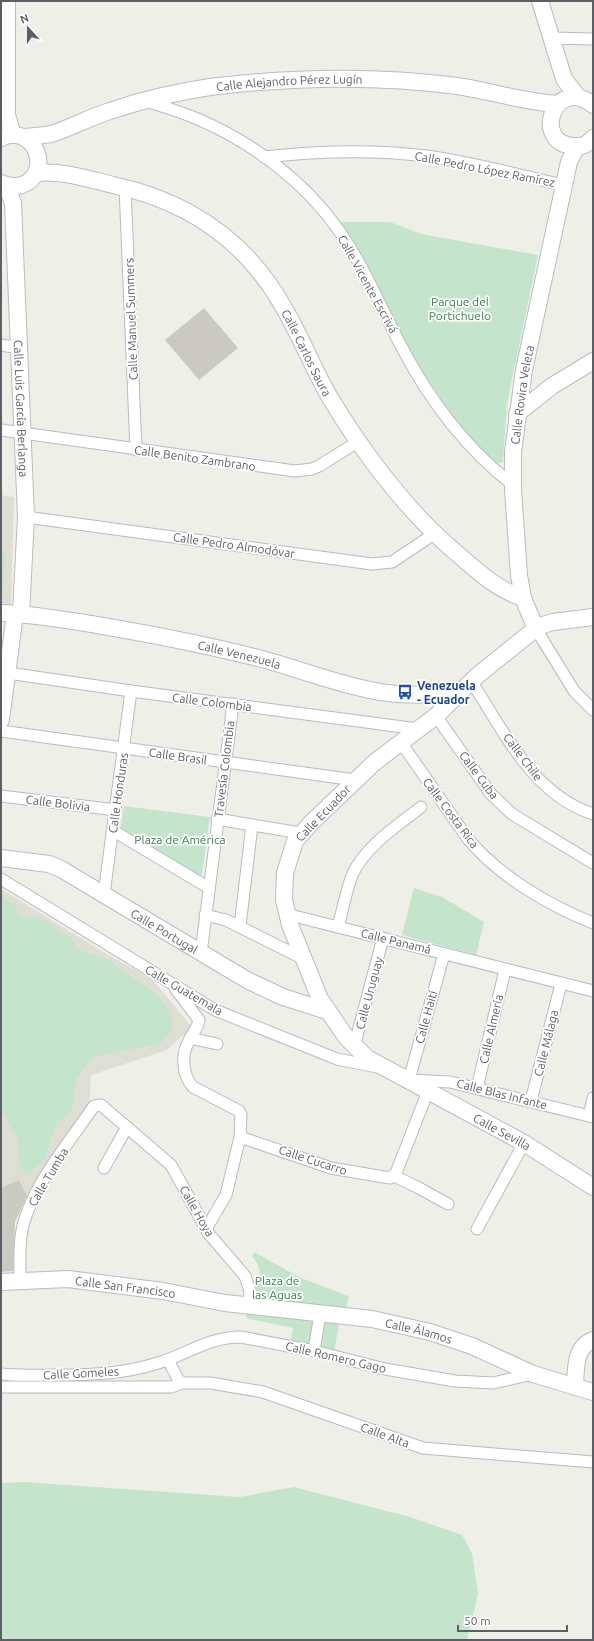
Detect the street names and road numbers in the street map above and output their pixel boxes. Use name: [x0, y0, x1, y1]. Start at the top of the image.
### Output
street label: Calle Alejandro Pérez Lugín: [215, 72, 363, 93]
street label: Calle Pedro López Ramírez: [414, 149, 557, 189]
street label: Calle Vicente Escrivá: [336, 233, 400, 335]
street label: Calle Manuel Summers: [122, 258, 140, 380]
street label: Calle Carlos Saura: [280, 307, 334, 398]
street label: Calle Luis García Berlanga: [12, 340, 31, 477]
street label: Calle Rovira Veleta: [508, 344, 536, 445]
street label: Calle Benito Zambrano: [133, 443, 257, 473]
street label: Calle Pedro Almodóvar: [172, 530, 296, 560]
street label: Calle Venezuela: [197, 638, 282, 671]
street label: Calle Colombia: [171, 691, 253, 713]
street label: Travesía Colombia: [212, 720, 236, 818]
street label: Calle Chile: [501, 731, 545, 783]
street label: Calle Brasil: [148, 745, 208, 767]
street label: Calle Cuba: [457, 749, 501, 801]
street label: Calle Honduras: [106, 752, 130, 834]
street label: Calle Costa Rica: [420, 775, 482, 851]
street label: Calle Ecuador: [293, 782, 353, 844]
street label: Calle Bolivia: [25, 793, 91, 813]
street label: Calle Portugal: [129, 906, 200, 956]
street label: Calle Panamá: [360, 926, 432, 956]
street label: Calle Uruguay: [353, 955, 385, 1031]
street label: Calle Guatemala: [143, 963, 225, 1017]
street label: Calle Haití: [413, 988, 440, 1045]
street label: Calle Almería: [477, 993, 505, 1065]
street label: Calle Málaga: [531, 1008, 561, 1078]
street label: Calle Blas Infante: [455, 1076, 549, 1112]
street label: Calle Sevilla: [471, 1110, 533, 1152]
street label: Calle Cucarro: [277, 1143, 349, 1177]
street label: Calle Tumba: [25, 1145, 71, 1209]
street label: Calle Hoya: [177, 1183, 217, 1239]
street label: Calle San Francisco: [74, 1273, 177, 1300]
street label: Calle Álamos: [384, 1316, 454, 1346]
street label: Calle Romero Gago: [284, 1339, 388, 1375]
street label: Calle Gomeles: [43, 1365, 119, 1381]
street label: Calle Alta: [359, 1420, 411, 1450]

